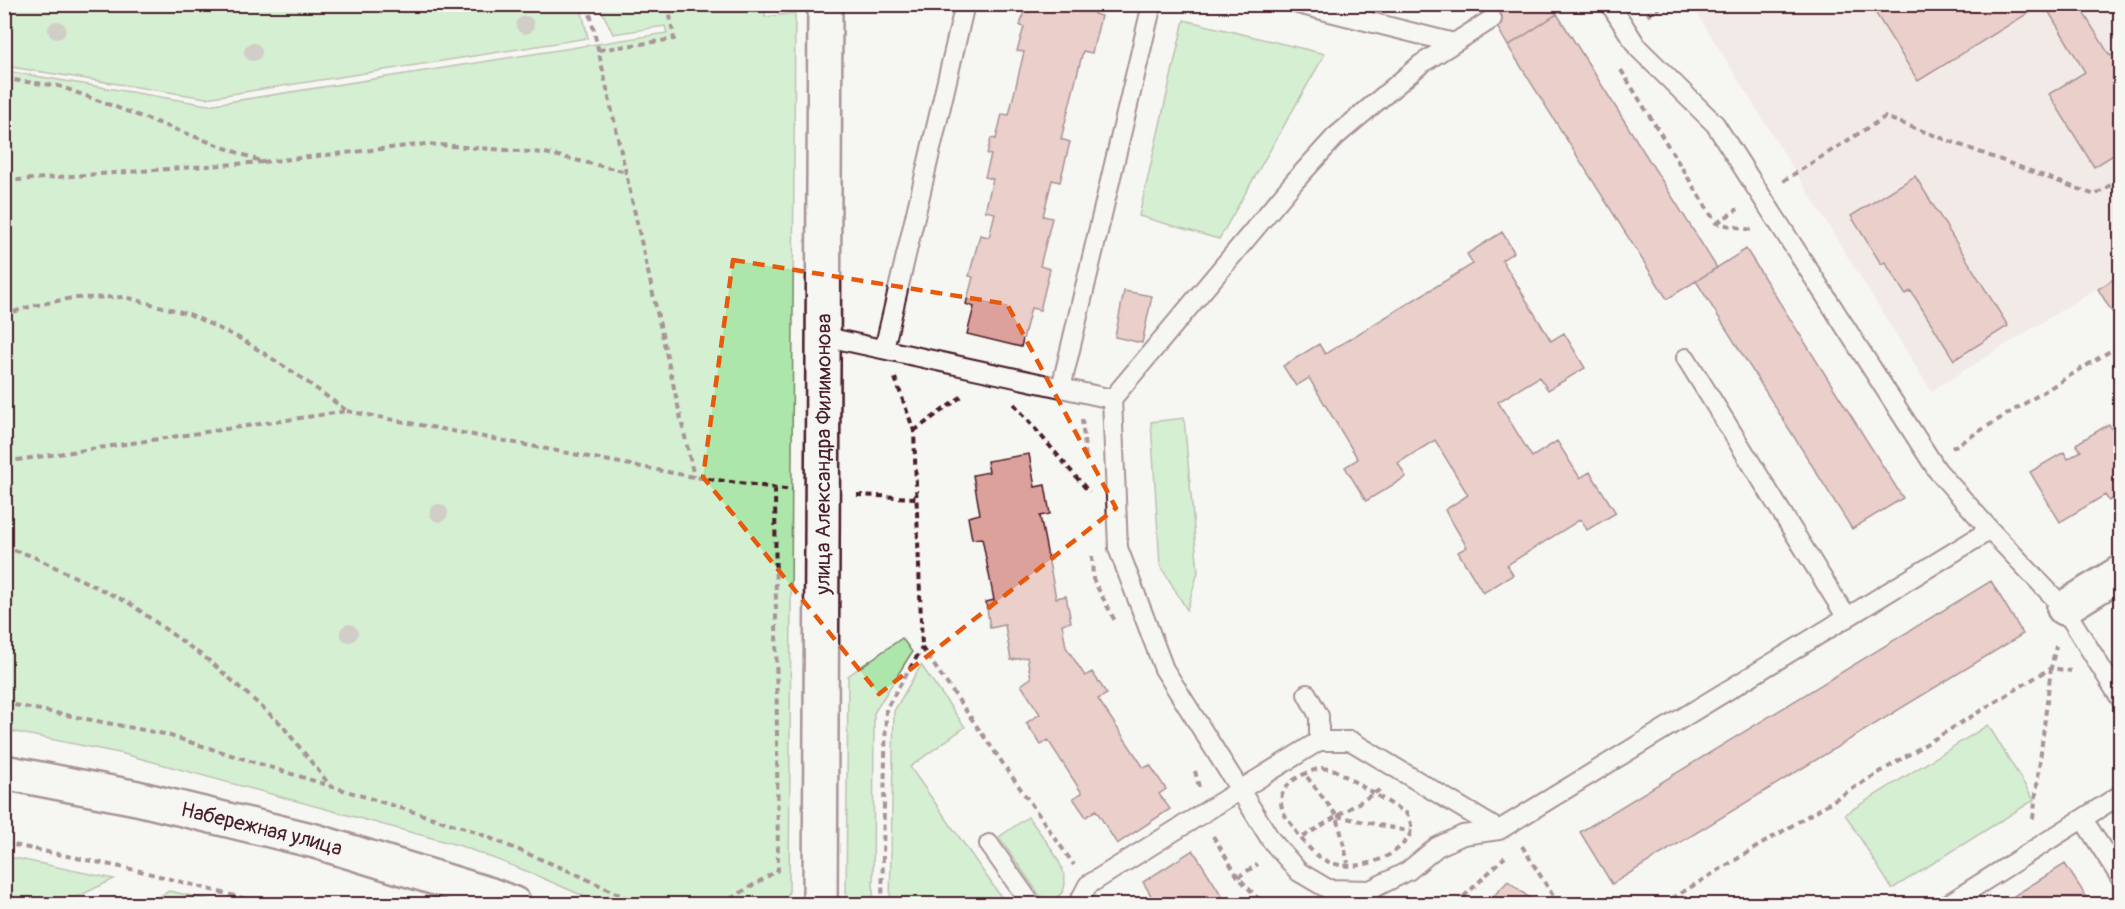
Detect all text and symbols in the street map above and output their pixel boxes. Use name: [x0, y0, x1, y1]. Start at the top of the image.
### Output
street label: улица Александра Филимонова: [809, 313, 837, 596]
street label: Набережная улица: [178, 796, 346, 862]

